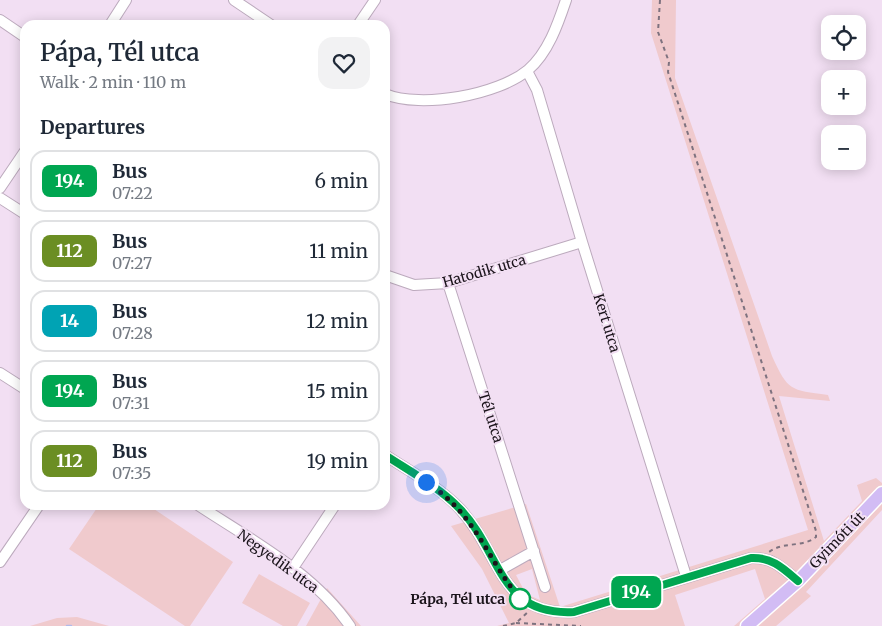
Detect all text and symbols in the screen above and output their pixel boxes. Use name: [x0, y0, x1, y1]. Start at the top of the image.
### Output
map controls: [821, 15, 866, 170]
button: locate: [821, 15, 866, 60]
text: Pápa, Tél utca: [40, 37, 199, 68]
button: heart: [318, 37, 370, 89]
button: +: [821, 70, 866, 115]
text: Walk · 2 min · 110 m: [40, 72, 186, 92]
text: Departures: [40, 115, 145, 139]
button: −: [821, 125, 866, 170]
text: Bus: [112, 159, 147, 183]
text: 194: [55, 169, 84, 192]
text: 6 min: [314, 169, 368, 193]
text: 07:22: [112, 183, 153, 203]
text: Bus: [112, 229, 147, 253]
text: 112: [56, 239, 83, 262]
text: 11 min: [309, 239, 368, 263]
street label: Hatodik utca: [440, 250, 528, 291]
text: 07:27: [112, 253, 152, 273]
street label: Kert utca: [590, 291, 625, 355]
text: Bus: [112, 299, 147, 323]
text: 14: [60, 309, 79, 332]
text: 12 min: [306, 309, 368, 333]
text: 07:28: [112, 323, 153, 343]
text: Bus: [112, 369, 147, 393]
text: 194: [55, 379, 84, 402]
text: 15 min: [307, 379, 368, 403]
street label: Tél utca: [474, 389, 508, 445]
text: 07:31: [112, 393, 149, 413]
text: Bus: [112, 439, 147, 463]
text: 112: [56, 449, 83, 472]
text: 19 min: [307, 449, 368, 473]
text: 07:35: [112, 463, 151, 483]
your location: [414, 470, 439, 495]
street label: Gyimóti út: [805, 507, 869, 572]
street label: Negyedik utca: [234, 526, 322, 597]
line badge: 194: [607, 576, 665, 608]
text: 194: [621, 580, 651, 603]
marker: Pápa, Tél utca: [509, 588, 531, 610]
place label: Pápa, Tél utca: [410, 590, 505, 608]

